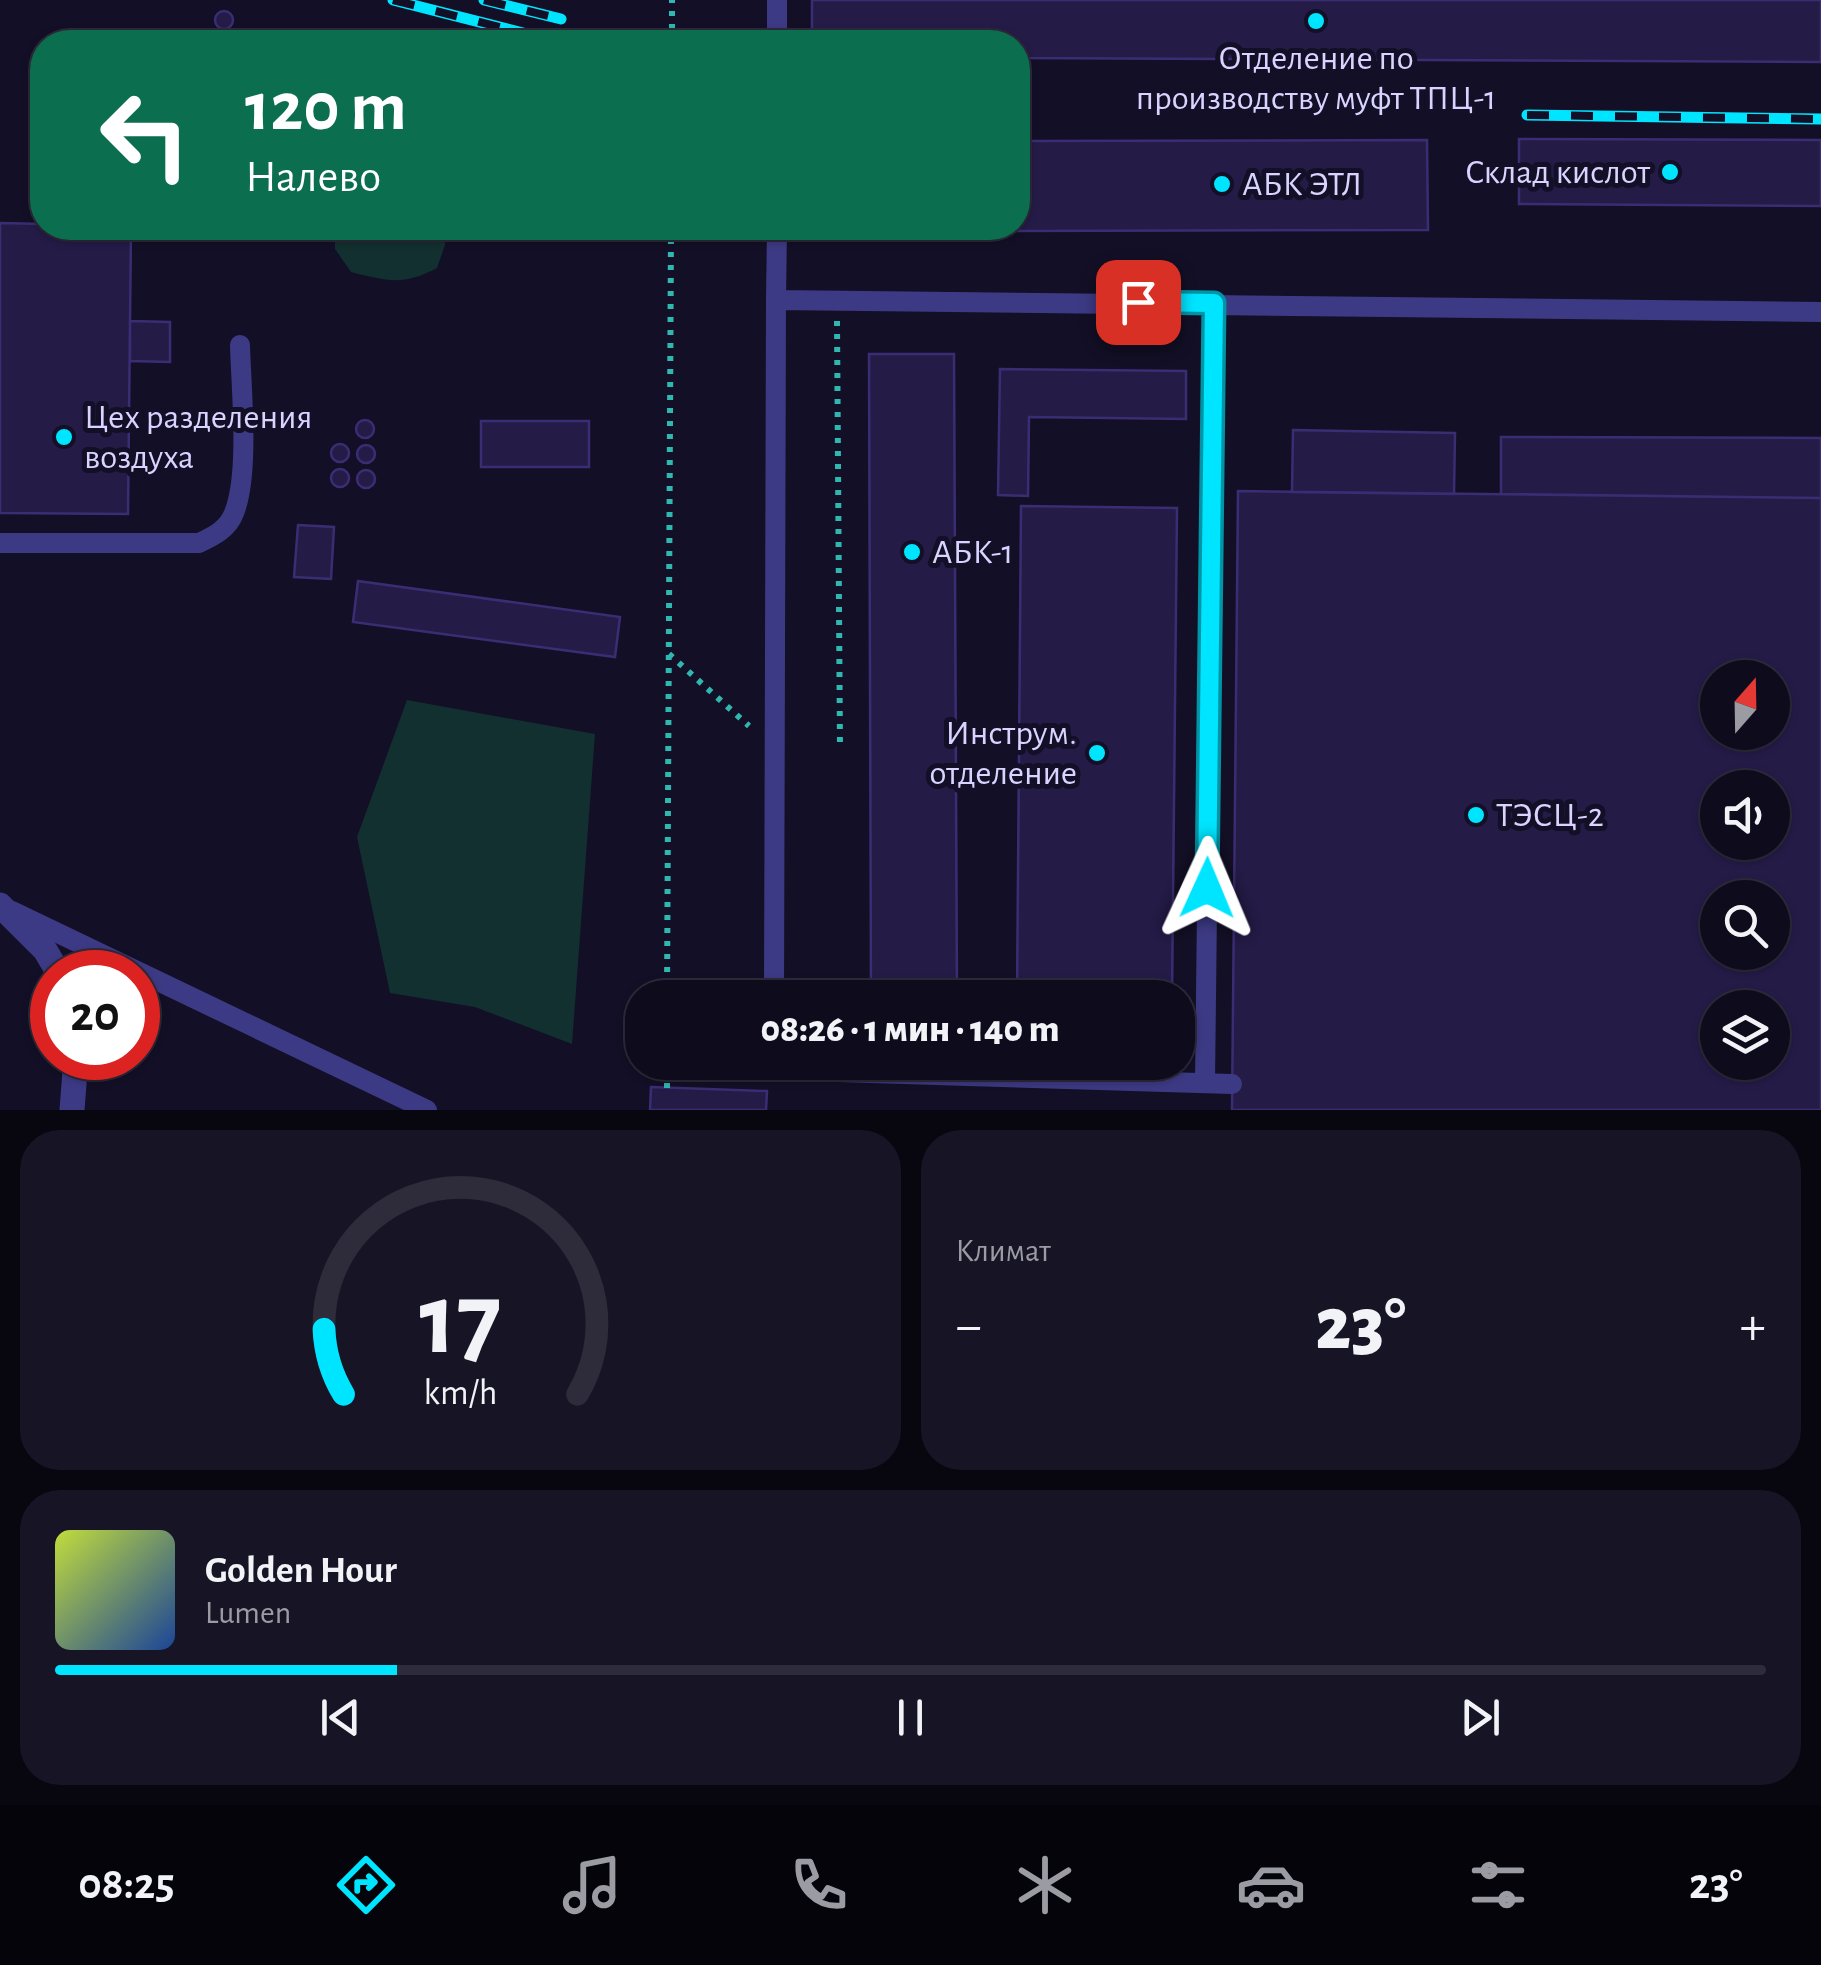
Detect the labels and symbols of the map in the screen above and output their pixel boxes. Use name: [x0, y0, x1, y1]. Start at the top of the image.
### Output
marker: Отделение по производству муфт ТПЦ-1: [1305, 10, 1327, 32]
place label: Отделение по производству муфт ТПЦ-1: [1136, 41, 1496, 116]
place label: Склад кислот: [1465, 155, 1650, 190]
marker: Склад кислот: [1659, 161, 1681, 183]
place label: АБК ЭТЛ: [1242, 167, 1362, 202]
marker: АБК ЭТЛ: [1211, 173, 1233, 195]
pin: [1096, 260, 1181, 345]
place label: Цех разделения воздуха: [84, 400, 312, 475]
marker: Цех разделения воздуха: [53, 426, 75, 448]
place label: АБК-1: [932, 535, 1014, 570]
marker: АБК-1: [901, 541, 923, 563]
north arrow: [1700, 660, 1790, 750]
place label: Инструм. отделение: [930, 716, 1077, 791]
marker: Инструм. отделение: [1086, 742, 1108, 764]
place label: ТЭСЦ-2: [1496, 798, 1604, 833]
marker: ТЭСЦ-2: [1465, 804, 1487, 826]
position arrow: [1155, 836, 1259, 940]
speed limit sign: 20: [30, 950, 160, 1080]

